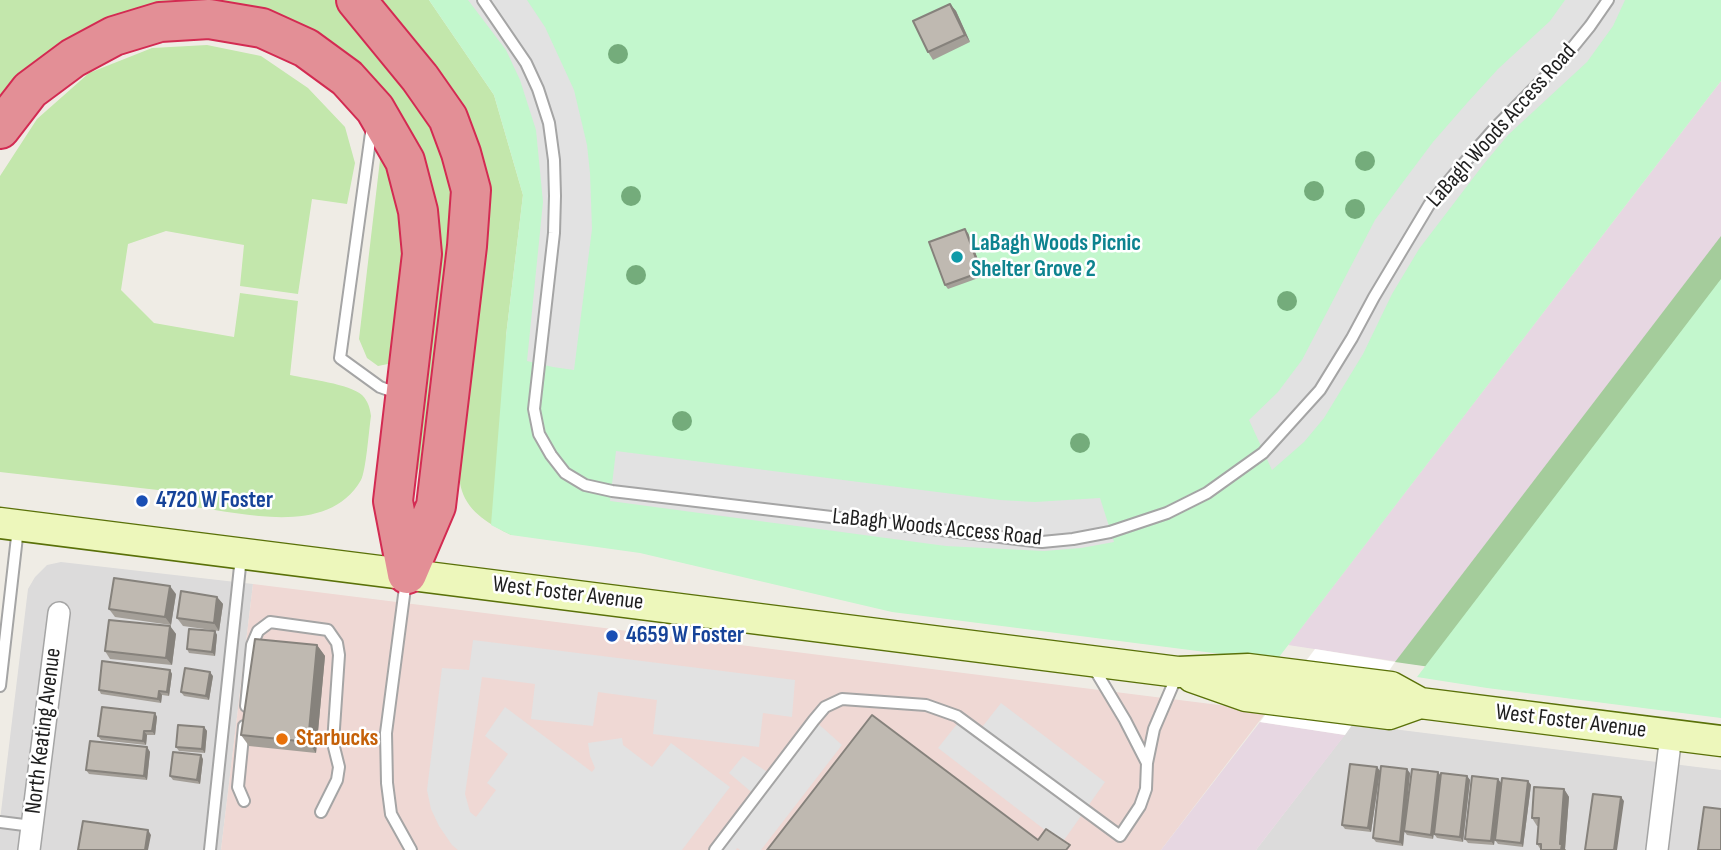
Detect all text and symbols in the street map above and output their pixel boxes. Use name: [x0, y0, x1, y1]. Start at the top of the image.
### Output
street label: LaBagh Woods Access Road: [1421, 39, 1583, 213]
place label: LaBagh Woods Picnic Shelter Grove 2: [971, 230, 1141, 284]
marker: LaBagh Woods Picnic Shelter Grove 2: [949, 249, 965, 265]
place label: 4720 W Foster: [156, 487, 273, 515]
marker: 4720 W Foster: [134, 493, 150, 509]
street label: LaBagh Woods Access Road: [831, 503, 1043, 553]
street label: West Foster Avenue: [491, 571, 645, 617]
place label: 4659 W Foster: [626, 622, 744, 650]
marker: 4659 W Foster: [604, 628, 620, 644]
street label: North Keating Avenue: [20, 646, 68, 816]
street label: West Foster Avenue: [1494, 699, 1648, 745]
place label: Starbucks: [296, 725, 378, 753]
marker: Starbucks: [274, 731, 290, 747]

